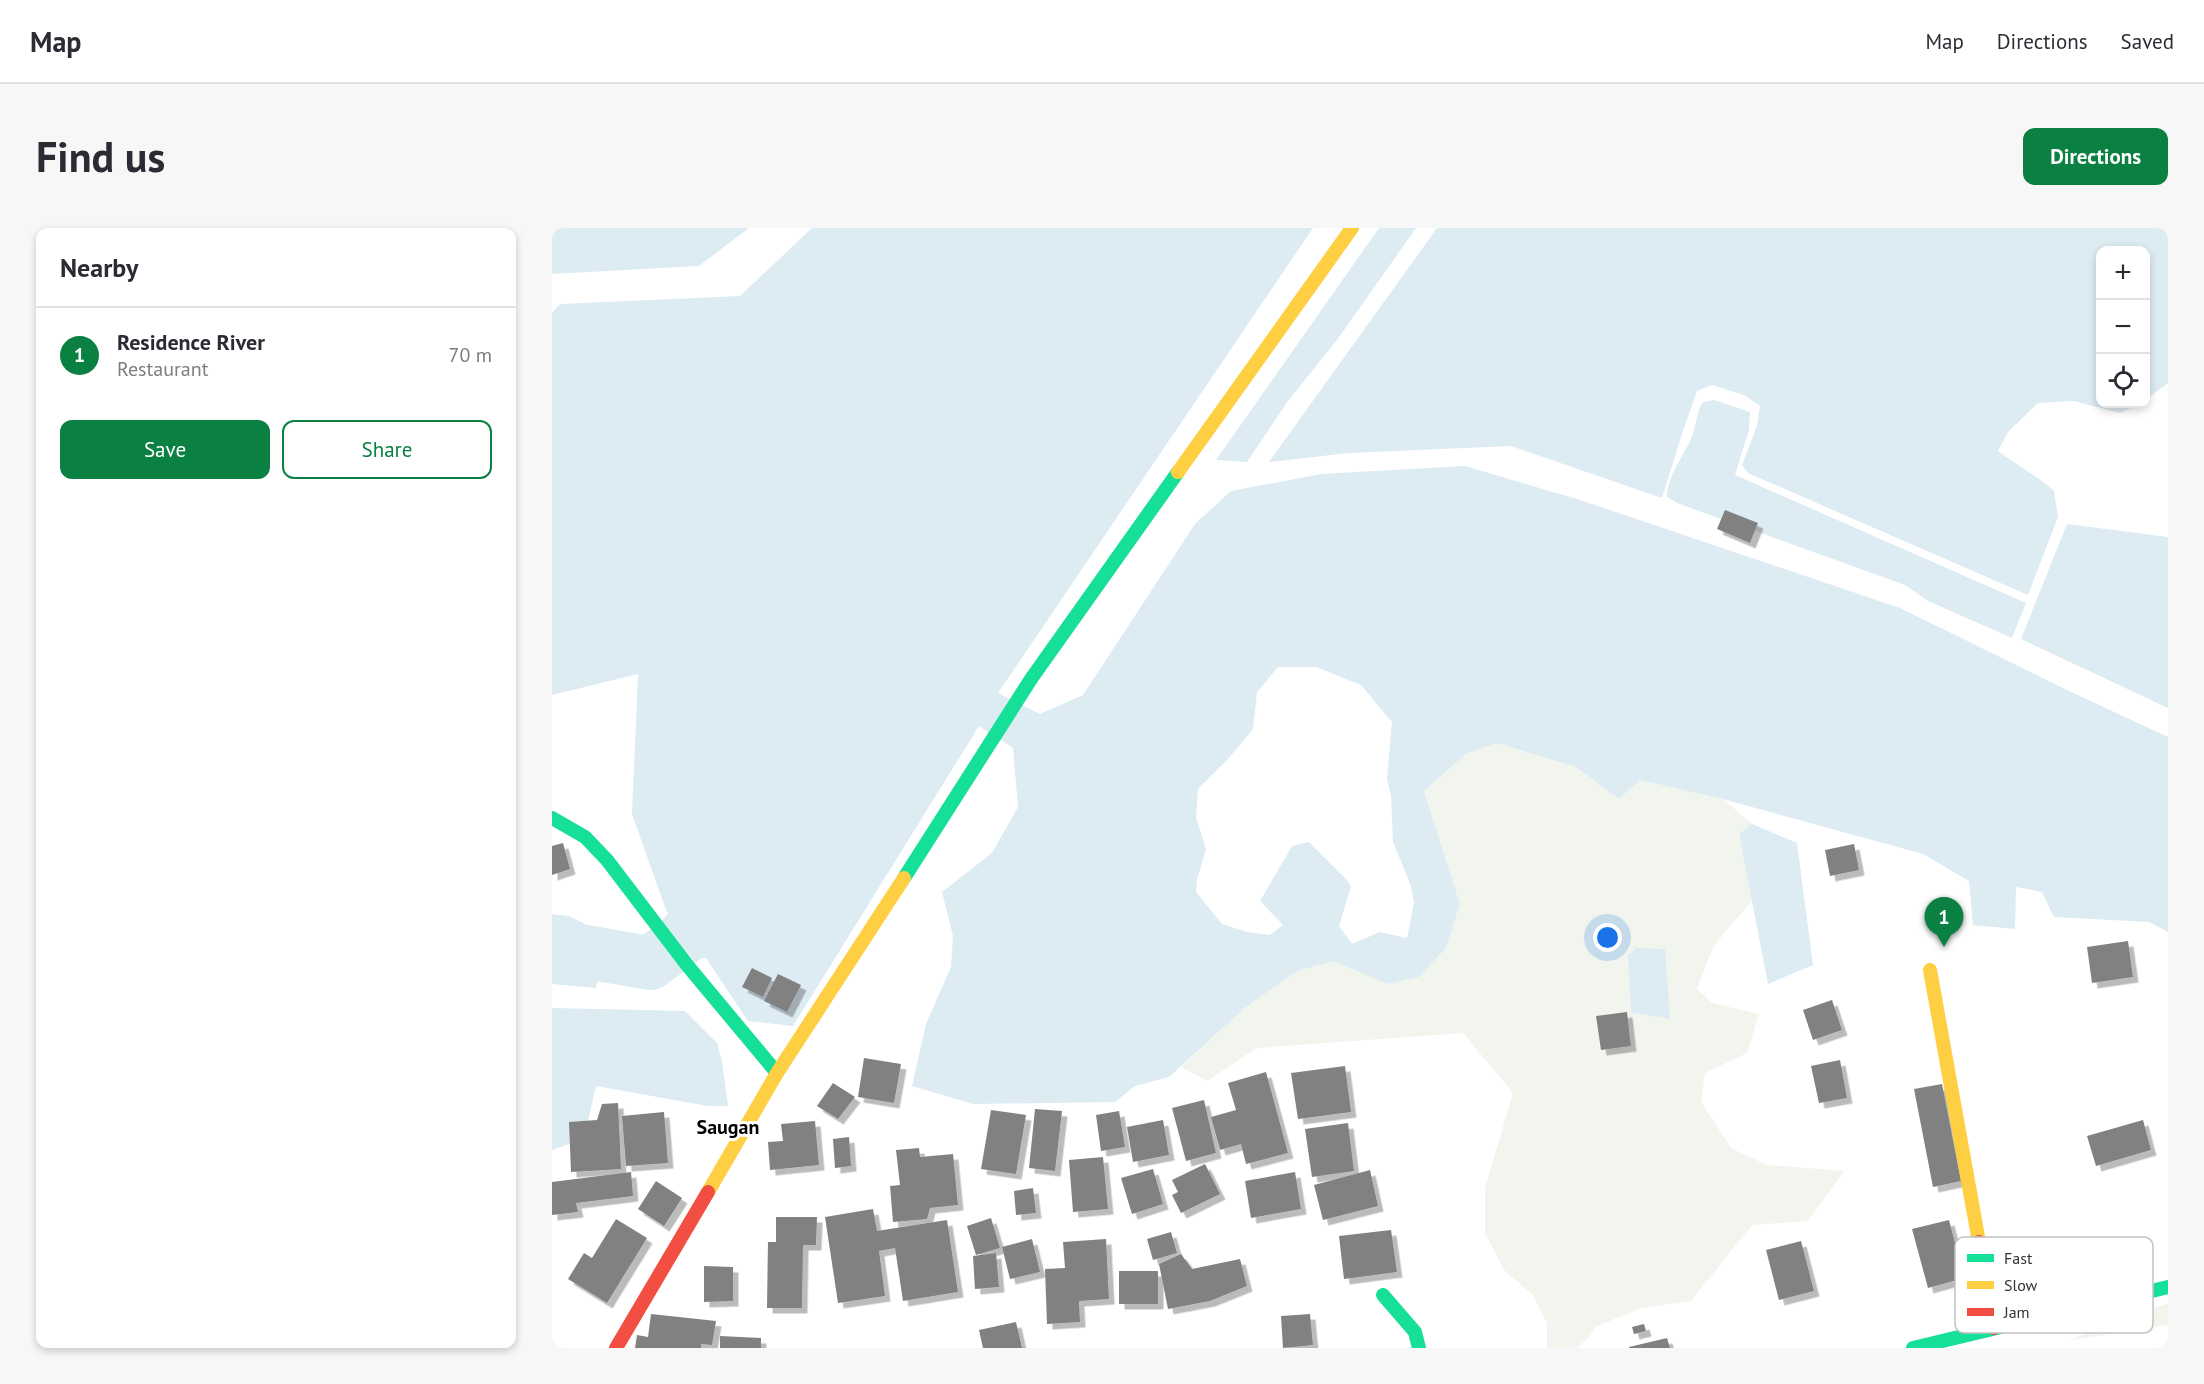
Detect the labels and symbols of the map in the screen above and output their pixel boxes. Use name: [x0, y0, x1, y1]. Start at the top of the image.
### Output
pin: 1: [1924, 898, 1964, 947]
your location: [1593, 923, 1622, 952]
district label: Saugan: [697, 1114, 759, 1140]
legend: [1955, 1237, 2153, 1333]
text: Fast: [2004, 1248, 2033, 1268]
text: Slow: [2004, 1275, 2038, 1295]
text: Jam: [2003, 1302, 2030, 1322]

